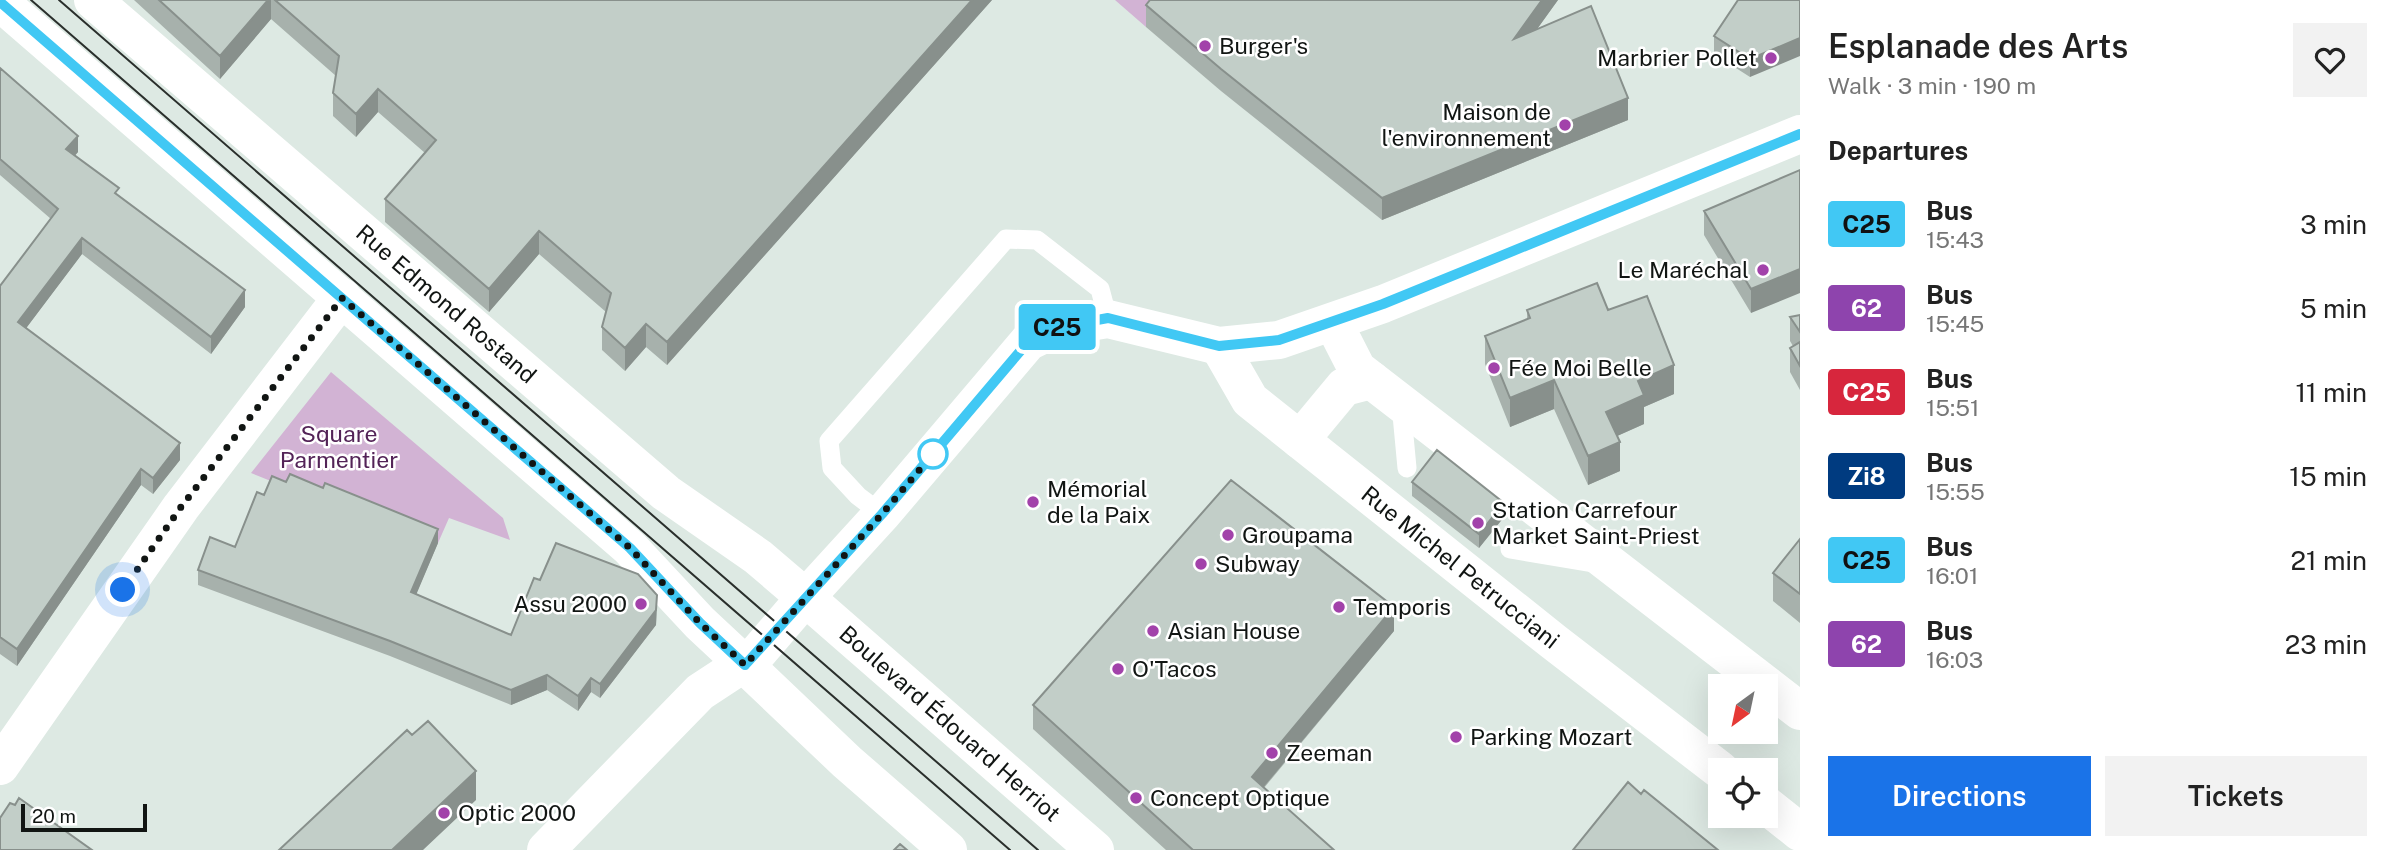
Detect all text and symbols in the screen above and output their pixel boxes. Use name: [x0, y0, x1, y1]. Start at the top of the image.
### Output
button: heart: [2293, 23, 2367, 97]
text: Esplanade des Arts: [1828, 27, 2128, 65]
place label: Burger's: [1219, 32, 1308, 59]
marker: Burger's: [1197, 38, 1213, 54]
place label: Marbrier Pollet: [1597, 44, 1757, 71]
marker: Marbrier Pollet: [1763, 50, 1779, 66]
text: Walk · 3 min · 190 m: [1828, 72, 2036, 99]
place label: Maison de l'environnement: [1381, 98, 1551, 151]
marker: Maison de l'environnement: [1557, 117, 1573, 133]
text: Departures: [1828, 135, 1968, 166]
text: Bus: [1926, 195, 1973, 226]
text: 3 min: [2300, 209, 2367, 240]
text: C25: [1842, 210, 1891, 238]
street label: Rue Edmond Rostand: [351, 219, 542, 388]
text: 15:43: [1926, 226, 1984, 253]
place label: Le Maréchal: [1618, 256, 1749, 283]
marker: Le Maréchal: [1755, 262, 1771, 278]
text: Bus: [1926, 279, 1973, 310]
text: 5 min: [2300, 293, 2367, 324]
text: 62: [1851, 294, 1882, 322]
line badge: C25: [1017, 304, 1097, 350]
text: 15:45: [1926, 310, 1984, 337]
text: C25: [1033, 313, 1081, 341]
place label: Fée Moi Belle: [1508, 354, 1652, 381]
marker: Fée Moi Belle: [1486, 360, 1502, 376]
text: Bus: [1926, 363, 1973, 394]
text: 11 min: [2295, 377, 2367, 408]
text: C25: [1842, 378, 1891, 406]
text: 15:51: [1926, 394, 1979, 421]
park label: Square Parmentier: [280, 420, 398, 473]
unlabelled marker: [918, 439, 948, 469]
text: Bus: [1926, 447, 1973, 478]
text: 15 min: [2289, 461, 2367, 492]
text: Zi8: [1847, 462, 1886, 490]
place label: Mémorial de la Paix: [1047, 475, 1150, 528]
text: 15:55: [1926, 478, 1985, 505]
street label: Rue Michel Petrucciani: [1356, 480, 1565, 654]
marker: Mémorial de la Paix: [1025, 494, 1041, 510]
place label: Station Carrefour Market Saint-Priest: [1492, 496, 1700, 549]
marker: Station Carrefour Market Saint-Priest: [1470, 515, 1486, 531]
place label: Groupama: [1242, 521, 1353, 548]
marker: Groupama: [1220, 527, 1236, 543]
text: Bus: [1926, 531, 1973, 562]
text: 21 min: [2291, 545, 2367, 576]
text: C25: [1842, 546, 1891, 574]
place label: Subway: [1215, 550, 1300, 577]
marker: Subway: [1193, 556, 1209, 572]
text: 16:01: [1926, 562, 1978, 589]
your location: [105, 572, 140, 607]
place label: Assu 2000: [513, 590, 627, 617]
place label: Temporis: [1353, 593, 1451, 620]
marker: Assu 2000: [633, 596, 649, 612]
marker: Temporis: [1331, 599, 1347, 615]
text: Bus: [1926, 615, 1973, 646]
place label: Asian House: [1167, 617, 1300, 644]
street label: Boulevard Édouard Herriot: [834, 620, 1066, 827]
marker: Asian House: [1145, 623, 1161, 639]
text: 23 min: [2285, 629, 2367, 660]
text: 62: [1851, 630, 1882, 658]
text: 16:03: [1926, 646, 1983, 673]
place label: O'Tacos: [1132, 655, 1217, 682]
marker: O'Tacos: [1110, 661, 1126, 677]
north arrow: [1708, 674, 1778, 744]
map controls: [1708, 674, 1778, 828]
place label: Parking Mozart: [1470, 723, 1633, 750]
marker: Parking Mozart: [1448, 729, 1464, 745]
place label: Zeeman: [1286, 739, 1372, 766]
marker: Zeeman: [1264, 745, 1280, 761]
button: Directions: [1828, 756, 2091, 836]
button: Tickets: [2105, 756, 2367, 836]
button: locate: [1708, 758, 1778, 828]
place label: Concept Optique: [1150, 784, 1330, 811]
marker: Concept Optique: [1128, 790, 1144, 806]
place label: Optic 2000: [458, 799, 576, 826]
scale bar: [21, 801, 147, 833]
text: 20 m: [32, 805, 76, 827]
marker: Optic 2000: [436, 805, 452, 821]

